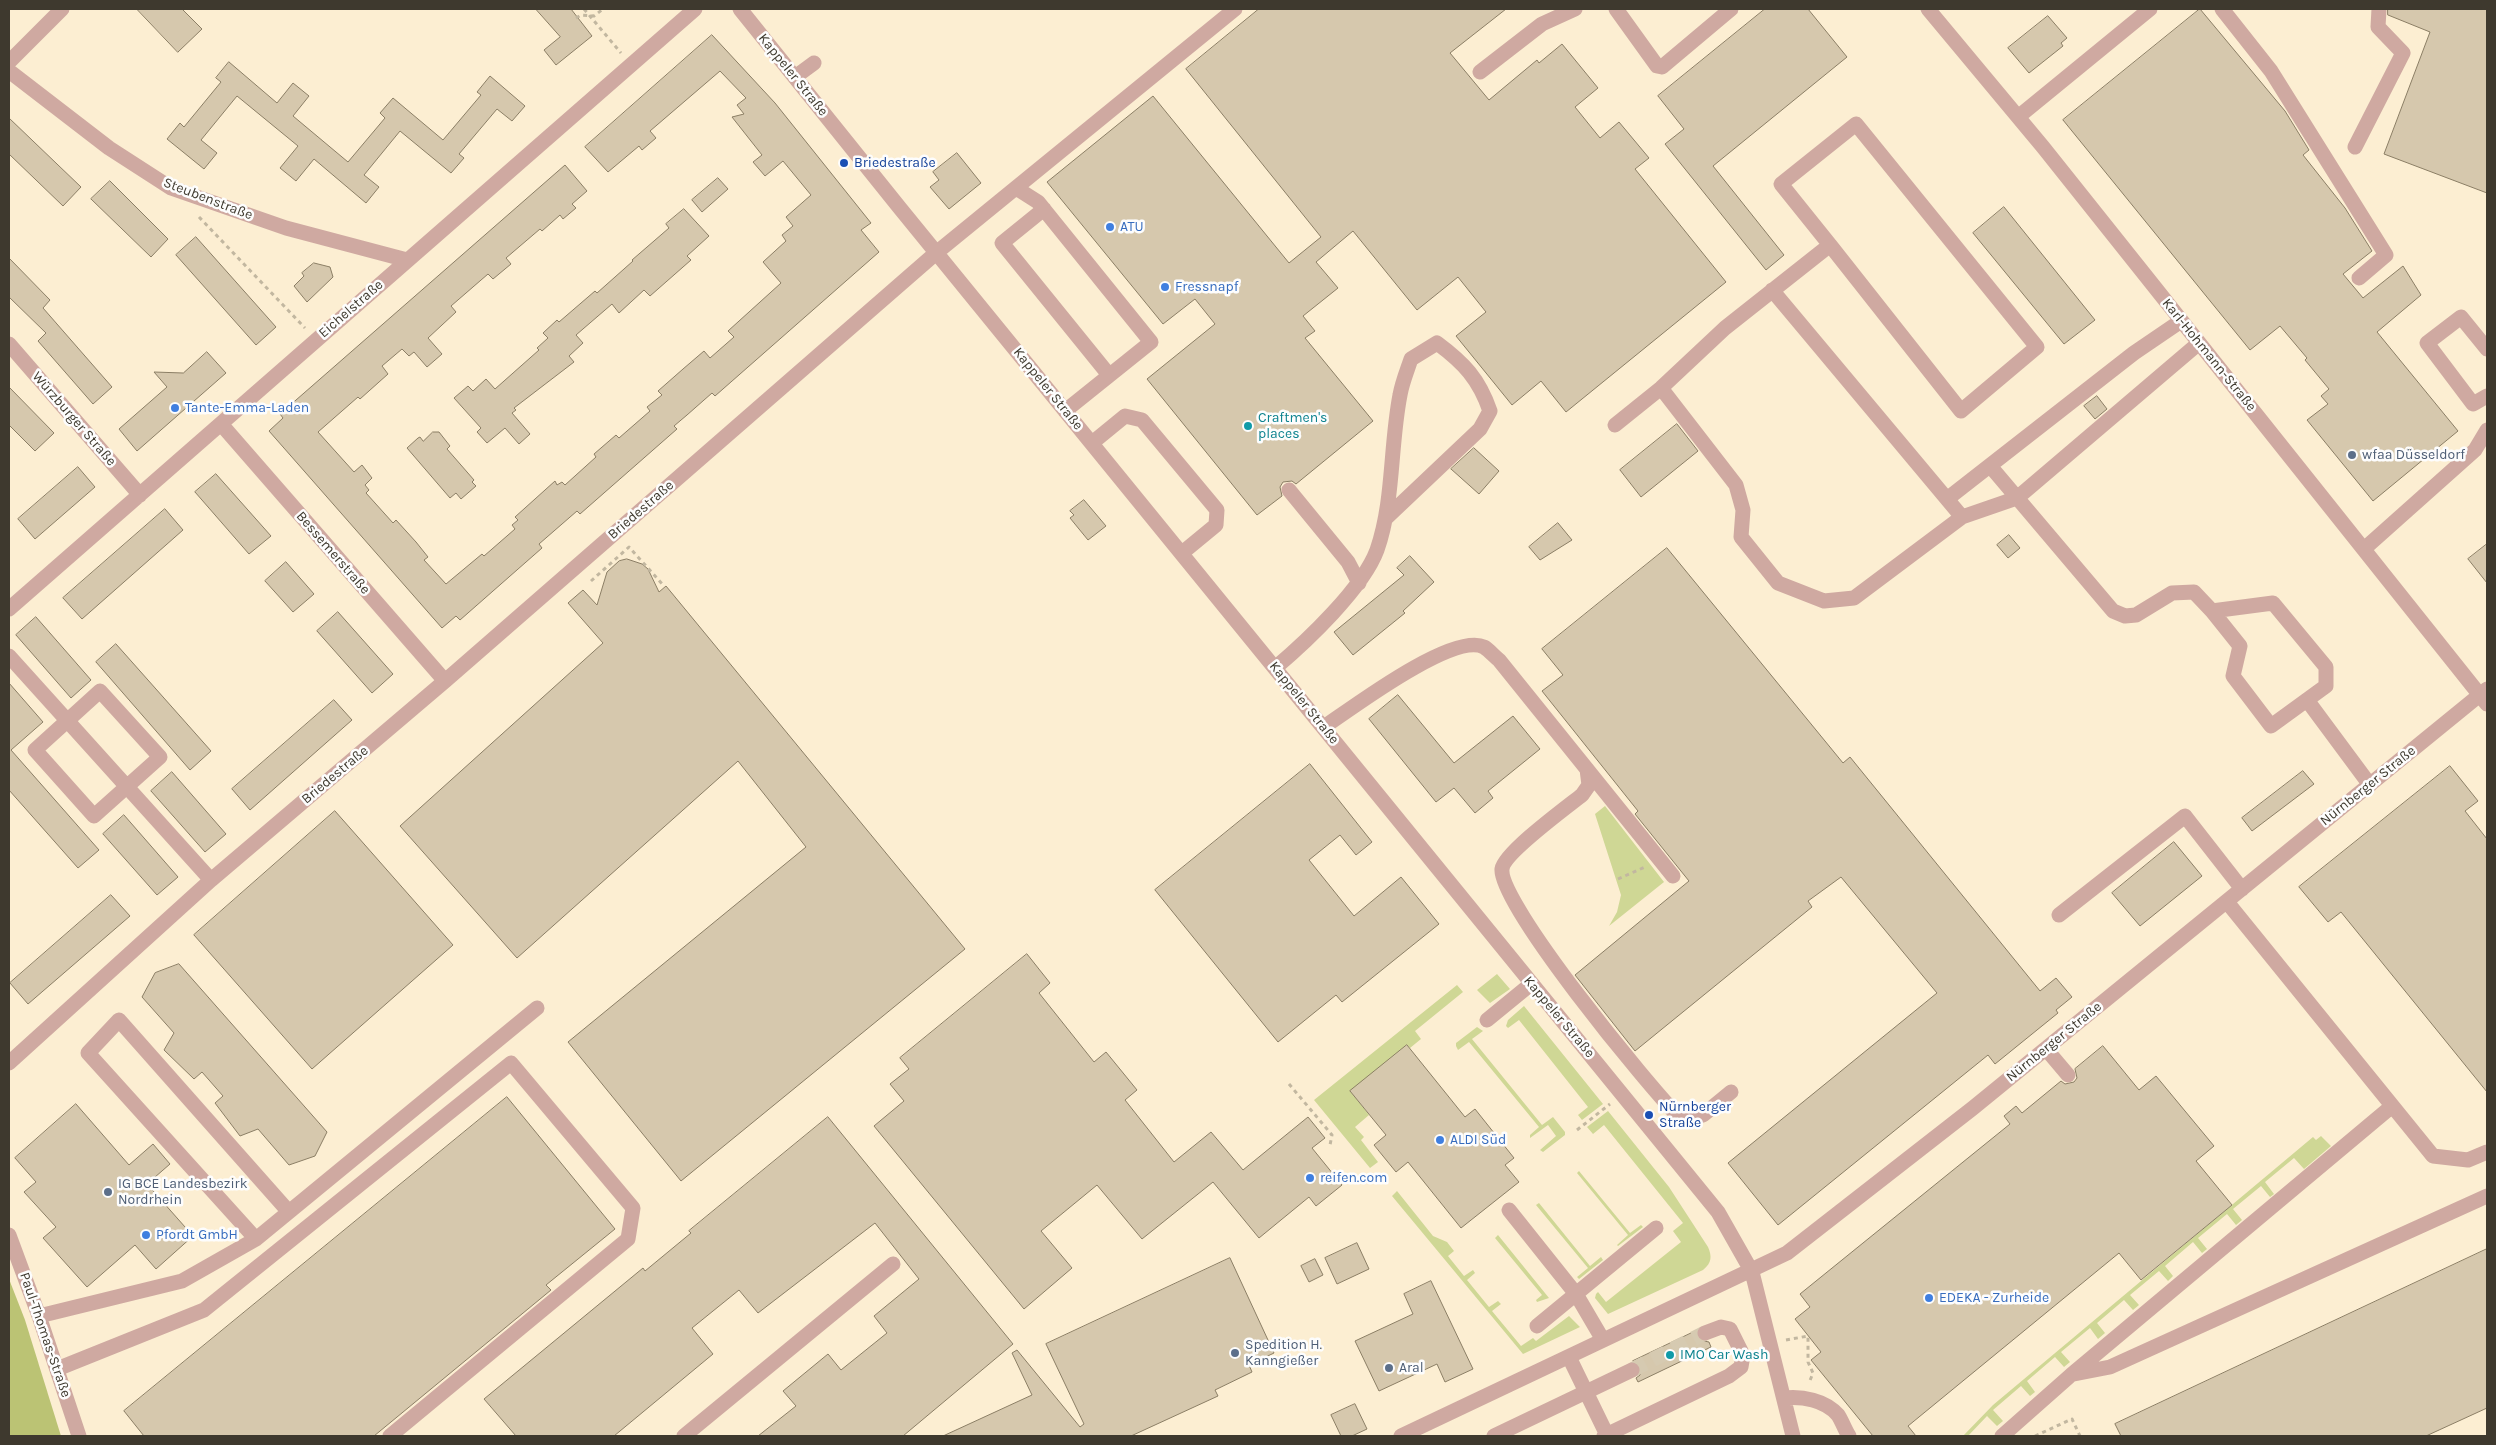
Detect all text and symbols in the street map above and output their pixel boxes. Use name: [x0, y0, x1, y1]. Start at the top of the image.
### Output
street label: Kappeler Straße: [755, 30, 831, 120]
place label: Briedestraße: [854, 155, 936, 171]
marker: Briedestraße: [838, 157, 850, 169]
street label: Steubenstraße: [161, 174, 255, 224]
place label: ATU: [1120, 219, 1144, 235]
marker: ATU: [1104, 221, 1116, 233]
street label: Eichelstraße: [315, 276, 387, 342]
place label: Fressnapf: [1175, 279, 1238, 295]
marker: Fressnapf: [1159, 281, 1171, 293]
street label: Karl-Hohmann-Straße: [2158, 295, 2260, 415]
street label: Kappeler Straße: [1010, 344, 1086, 434]
street label: Würzburger Straße: [28, 368, 120, 470]
place label: Tante-Emma-Laden: [185, 400, 309, 416]
marker: Tante-Emma-Laden: [169, 402, 181, 414]
place label: Craftmen's places: [1258, 410, 1327, 442]
marker: Craftmen's places: [1242, 420, 1254, 432]
place label: wfaa Düsseldorf: [2362, 447, 2465, 463]
marker: wfaa Düsseldorf: [2346, 449, 2358, 461]
street label: Briedestraße: [605, 477, 677, 543]
street label: Bessemerstraße: [292, 508, 374, 598]
street label: Kappeler Straße: [1266, 658, 1342, 748]
street label: Briedestraße: [298, 742, 372, 808]
street label: Nürnberger Straße: [2317, 742, 2419, 830]
street label: Kappeler Straße: [1520, 973, 1598, 1061]
street label: Nürnberger Straße: [2003, 998, 2105, 1086]
place label: Nürnberger Straße: [1659, 1099, 1731, 1132]
marker: Nürnberger Straße: [1643, 1109, 1655, 1121]
place label: ALDI Süd: [1450, 1132, 1506, 1148]
marker: ALDI Süd: [1434, 1134, 1446, 1146]
place label: reifen.com: [1320, 1170, 1387, 1186]
marker: reifen.com: [1304, 1172, 1316, 1184]
place label: IG BCE Landesbezirk Nordrhein: [118, 1176, 248, 1208]
marker: IG BCE Landesbezirk Nordrhein: [102, 1186, 114, 1198]
place label: Pfordt GmbH: [156, 1227, 238, 1243]
marker: Pfordt GmbH: [140, 1229, 152, 1241]
street label: Paul-Thomas-Straße: [16, 1270, 74, 1400]
place label: EDEKA - Zurheide: [1939, 1290, 2049, 1306]
marker: EDEKA - Zurheide: [1923, 1292, 1935, 1304]
place label: Spedition H. Kanngießer: [1245, 1337, 1322, 1370]
marker: Spedition H. Kanngießer: [1229, 1347, 1241, 1359]
place label: IMO Car Wash: [1680, 1347, 1768, 1363]
marker: IMO Car Wash: [1664, 1349, 1676, 1361]
place label: Aral: [1399, 1360, 1424, 1376]
marker: Aral: [1383, 1362, 1395, 1374]

